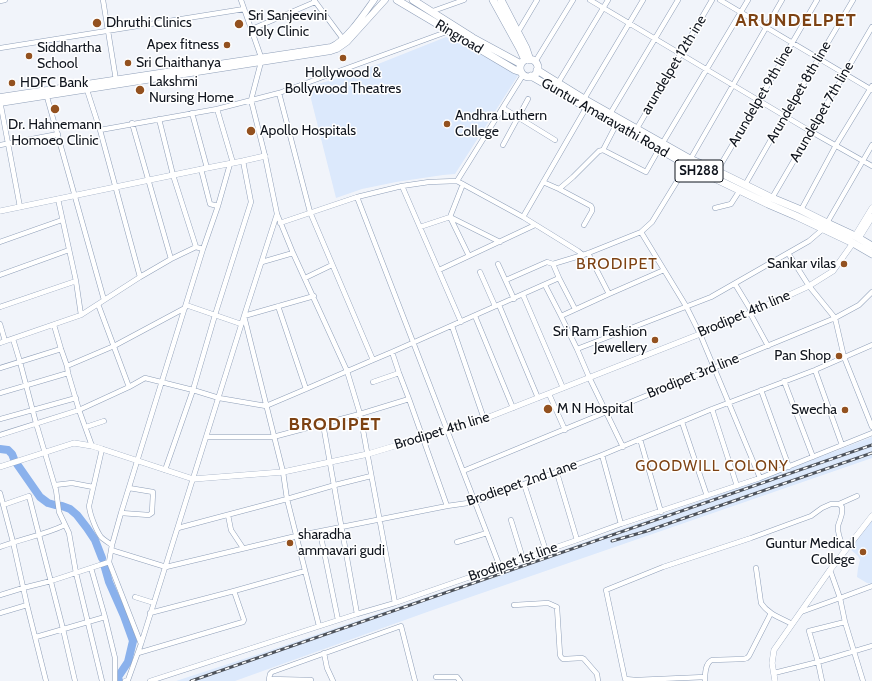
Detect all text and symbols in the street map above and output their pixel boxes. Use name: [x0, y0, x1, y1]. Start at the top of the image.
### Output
place label: Sri Sanjeevini Poly Clinic: [248, 8, 327, 40]
district label: ARUNDELPET: [735, 10, 857, 32]
street label: arundelpet 12th ine: [638, 12, 710, 118]
place label: Dhruthi Clinics: [106, 15, 192, 31]
street label: Ringroad: [432, 16, 486, 58]
marker: Dhruthi Clinics: [91, 17, 103, 29]
marker: Sri Sanjeevini Poly Clinic: [233, 18, 245, 30]
place label: Apex fitness: [147, 37, 219, 53]
street label: Arundelpet 8th line: [763, 38, 835, 146]
place label: Siddhartha School: [37, 40, 101, 72]
marker: Apex fitness: [222, 40, 232, 50]
street label: Arundelpet 9th line: [725, 42, 797, 150]
marker: Siddhartha School: [24, 51, 34, 61]
marker: Hollywood & Bollywood Theatres: [338, 53, 348, 63]
place label: Sri Chaithanya: [136, 55, 221, 71]
marker: Sri Chaithanya: [123, 58, 133, 68]
street label: Arundelpet 7th line: [786, 59, 858, 165]
place label: Hollywood & Bollywood Theatres: [285, 65, 401, 98]
place label: Lakshmi Nursing Home: [149, 74, 234, 106]
place label: HDFC Bank: [20, 75, 88, 91]
street label: Guntur Amaravathi Road: [538, 75, 672, 161]
marker: HDFC Bank: [7, 78, 17, 88]
marker: Lakshmi Nursing Home: [134, 84, 146, 96]
marker: Dr. Hahnemann Homoeo Clinic: [49, 103, 61, 115]
place label: Andhra Luthern College: [455, 108, 547, 140]
place label: Dr. Hahnemann Homoeo Clinic: [8, 117, 102, 150]
marker: Andhra Luthern College: [442, 119, 452, 129]
place label: Apollo Hospitals: [260, 123, 356, 139]
marker: Apollo Hospitals: [245, 125, 257, 137]
road number: SH288: [675, 160, 723, 182]
district label: BRODIPET: [576, 254, 658, 274]
place label: Sankar vilas: [767, 256, 836, 272]
marker: Sankar vilas: [839, 259, 849, 269]
street label: Brodipet 4th line: [695, 287, 793, 341]
place label: Sri Ram Fashion Jewellery: [553, 324, 647, 356]
marker: Sri Ram Fashion Jewellery: [650, 335, 660, 345]
place label: Pan Shop: [774, 348, 831, 364]
street label: Brodipet 3rd line: [645, 350, 741, 402]
marker: Pan Shop: [834, 351, 844, 361]
place label: M N Hospital: [557, 401, 633, 417]
place label: Swecha: [791, 402, 837, 418]
marker: M N Hospital: [542, 403, 554, 415]
marker: Swecha: [840, 405, 850, 415]
street label: Brodipet 4th line: [392, 409, 492, 453]
district label: BRODIPET: [288, 414, 382, 436]
street label: Brodiepet 2nd Lane: [465, 456, 579, 510]
district label: GOODWILL COLONY: [635, 458, 789, 476]
place label: sharadha ammavari gudi: [298, 527, 385, 560]
place label: Guntur Medical College: [766, 536, 855, 568]
marker: sharadha ammavari gudi: [285, 538, 295, 548]
street label: Brodipet 1st line: [466, 539, 560, 585]
marker: Guntur Medical College: [858, 547, 868, 557]

